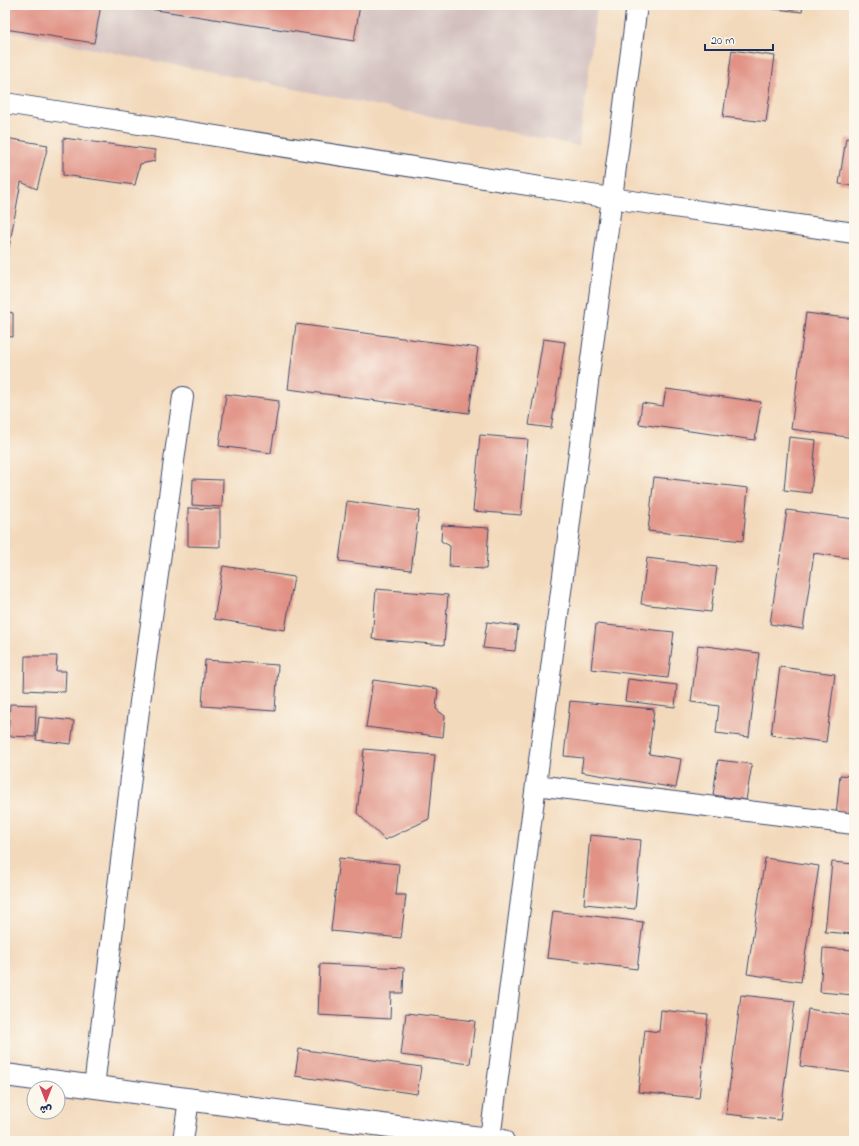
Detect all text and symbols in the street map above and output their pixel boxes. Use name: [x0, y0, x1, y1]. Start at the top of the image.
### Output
scale bar: [705, 26, 773, 52]
text: 20 m: [711, 32, 734, 50]
north arrow: [26, 1080, 66, 1120]
text: ش: [40, 1101, 52, 1117]

